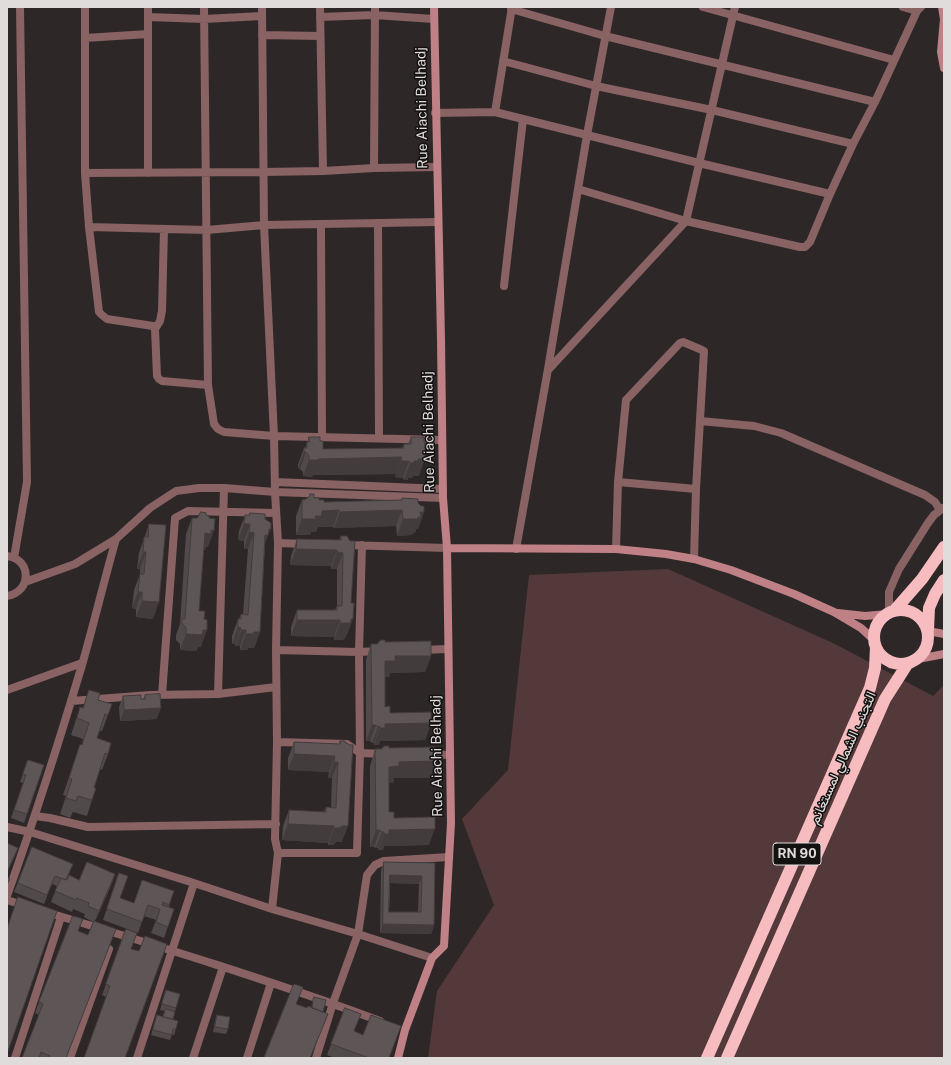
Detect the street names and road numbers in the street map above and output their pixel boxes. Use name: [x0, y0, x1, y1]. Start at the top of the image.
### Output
street label: Rue Aiachi Belhadj: [413, 47, 431, 169]
street label: Rue Aiachi Belhadj: [420, 371, 438, 493]
street label: التجنب الشمالي لمستغانم: [806, 689, 880, 827]
street label: Rue Aiachi Belhadj: [428, 695, 446, 817]
road number: RN 90: [773, 843, 821, 865]

